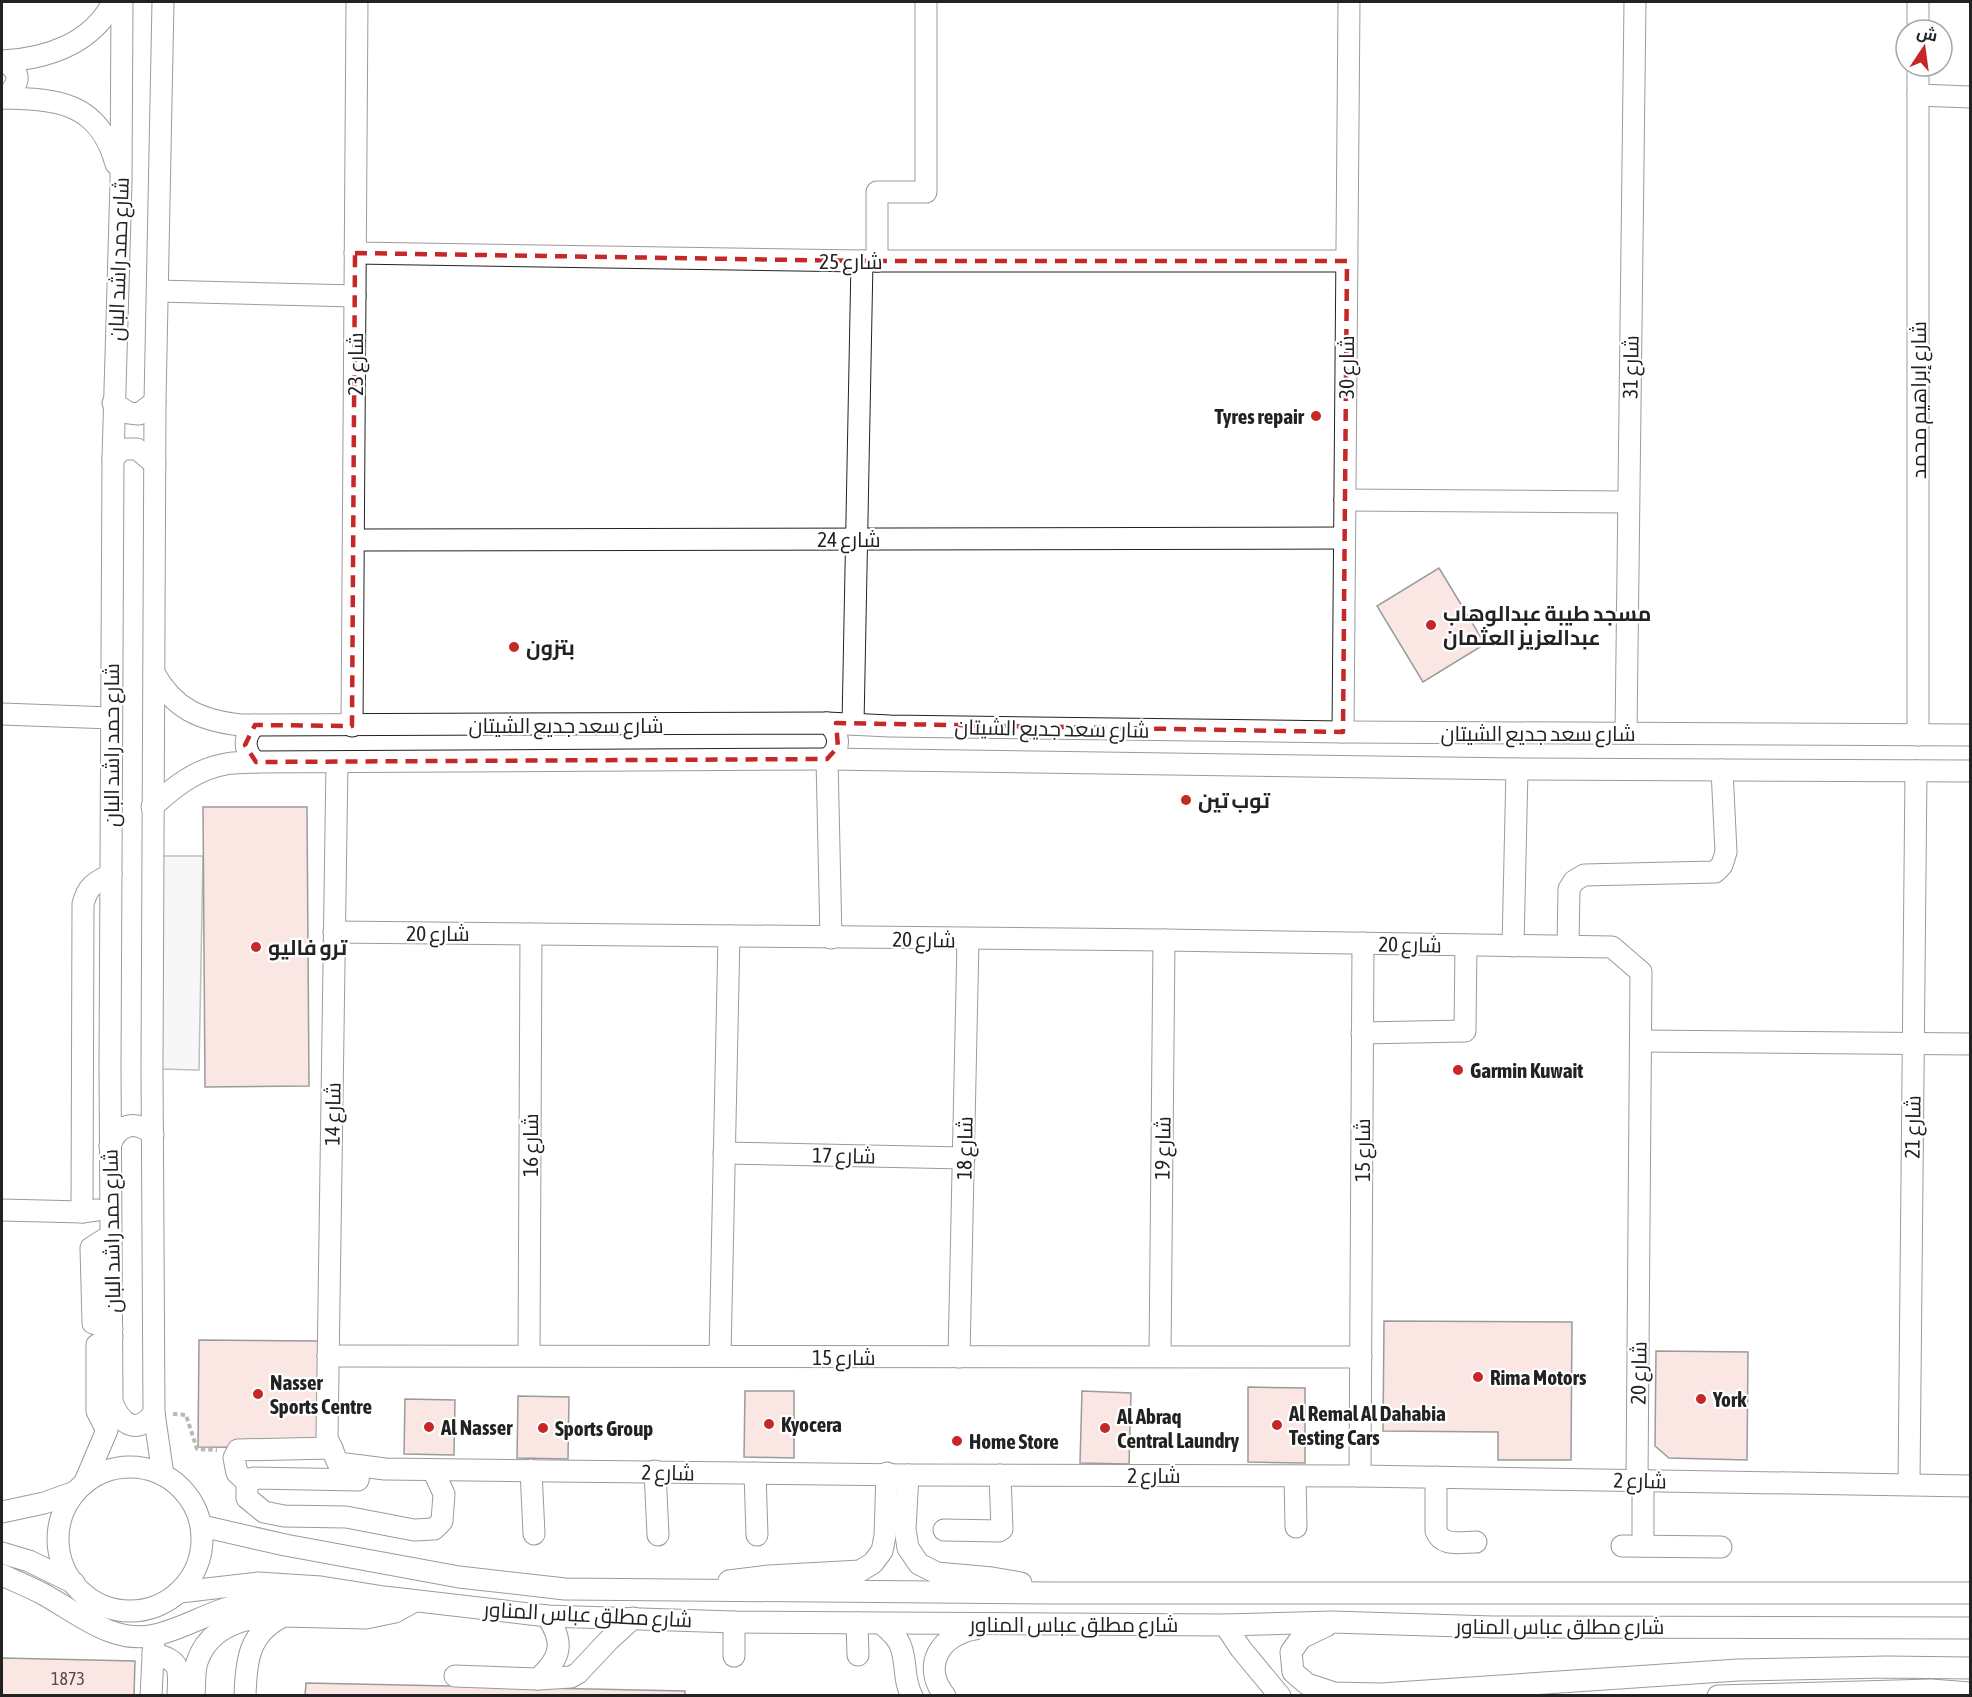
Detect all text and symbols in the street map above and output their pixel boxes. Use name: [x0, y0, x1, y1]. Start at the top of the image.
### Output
north arrow: [1894, 18, 1954, 78]
text: ش: [1915, 22, 1939, 45]
street label: شارع حمد راشد البان: [103, 177, 136, 341]
street label: شارع 25: [819, 249, 883, 276]
street label: شارع إبراهيم محمد: [1906, 321, 1933, 479]
street label: شارع 23: [343, 332, 370, 396]
street label: شارع 30: [1334, 335, 1361, 399]
street label: شارع 31: [1617, 335, 1646, 399]
place label: Tyres repair: [1214, 404, 1305, 428]
marker: Tyres repair: [1309, 409, 1323, 423]
street label: شارع 24: [817, 527, 881, 554]
place label: مسجد طيبة عبدالوهاب عبدالعزيز العثمان: [1443, 601, 1651, 650]
marker: مسجد طيبة عبدالوهاب عبدالعزيز العثمان: [1424, 618, 1438, 632]
place label: بتزون: [526, 635, 575, 661]
marker: بتزون: [507, 640, 521, 654]
street label: شارع حمد راشد البان: [99, 663, 126, 827]
street label: شارع سعد جديع الشيتان: [468, 713, 664, 740]
street label: شارع سعد جديع الشيتان: [954, 714, 1150, 745]
street label: شارع سعد جديع الشيتان: [1440, 721, 1636, 748]
place label: توب تين: [1198, 788, 1271, 814]
marker: توب تين: [1179, 793, 1193, 807]
street label: شارع 20: [406, 921, 470, 948]
street label: شارع 20: [892, 926, 956, 955]
street label: شارع 20: [1378, 931, 1442, 960]
place label: ترو فاليو: [268, 935, 348, 961]
marker: ترو فاليو: [249, 940, 263, 954]
place label: Garmin Kuwait: [1470, 1058, 1583, 1082]
marker: Garmin Kuwait: [1451, 1063, 1465, 1077]
street label: شارع 14: [319, 1082, 348, 1146]
street label: شارع 21: [1899, 1095, 1928, 1159]
street label: شارع 16: [518, 1113, 545, 1177]
street label: شارع 18: [951, 1116, 980, 1180]
street label: شارع 19: [1149, 1116, 1178, 1180]
street label: شارع 15: [1350, 1118, 1377, 1182]
street label: شارع 17: [812, 1142, 876, 1171]
street label: شارع حمد راشد البان: [98, 1149, 127, 1313]
street label: شارع 20: [1625, 1341, 1654, 1405]
street label: شارع 15: [812, 1345, 876, 1372]
place label: Rima Motors: [1490, 1365, 1587, 1389]
place label: Nasser Sports Centre: [270, 1370, 372, 1418]
marker: Rima Motors: [1471, 1370, 1485, 1384]
marker: Nasser Sports Centre: [251, 1387, 265, 1401]
place label: York: [1712, 1387, 1747, 1411]
marker: York: [1694, 1392, 1708, 1406]
place label: Al Remal Al Dahabia Testing Cars: [1288, 1401, 1446, 1449]
place label: Al Abraq Central Laundry: [1116, 1404, 1240, 1452]
place label: Kyocera: [781, 1412, 842, 1436]
place label: Al Nasser: [440, 1415, 513, 1439]
place label: Sports Group: [555, 1416, 653, 1440]
marker: Kyocera: [762, 1417, 776, 1431]
marker: Al Remal Al Dahabia Testing Cars: [1270, 1418, 1284, 1432]
marker: Al Nasser: [422, 1420, 436, 1434]
marker: Sports Group: [536, 1421, 550, 1435]
marker: Al Abraq Central Laundry: [1098, 1421, 1112, 1435]
place label: Home Store: [969, 1429, 1059, 1453]
marker: Home Store: [950, 1434, 964, 1448]
street label: شارع 2: [641, 1460, 695, 1487]
street label: شارع 2: [1127, 1463, 1181, 1490]
street label: شارع 2: [1613, 1468, 1667, 1495]
street label: شارع مطلق عباس المناور: [482, 1596, 693, 1634]
street label: شارع مطلق عباس المناور: [969, 1612, 1178, 1639]
street label: شارع مطلق عباس المناور: [1455, 1614, 1664, 1641]
house number: 1873: [51, 1668, 85, 1689]

